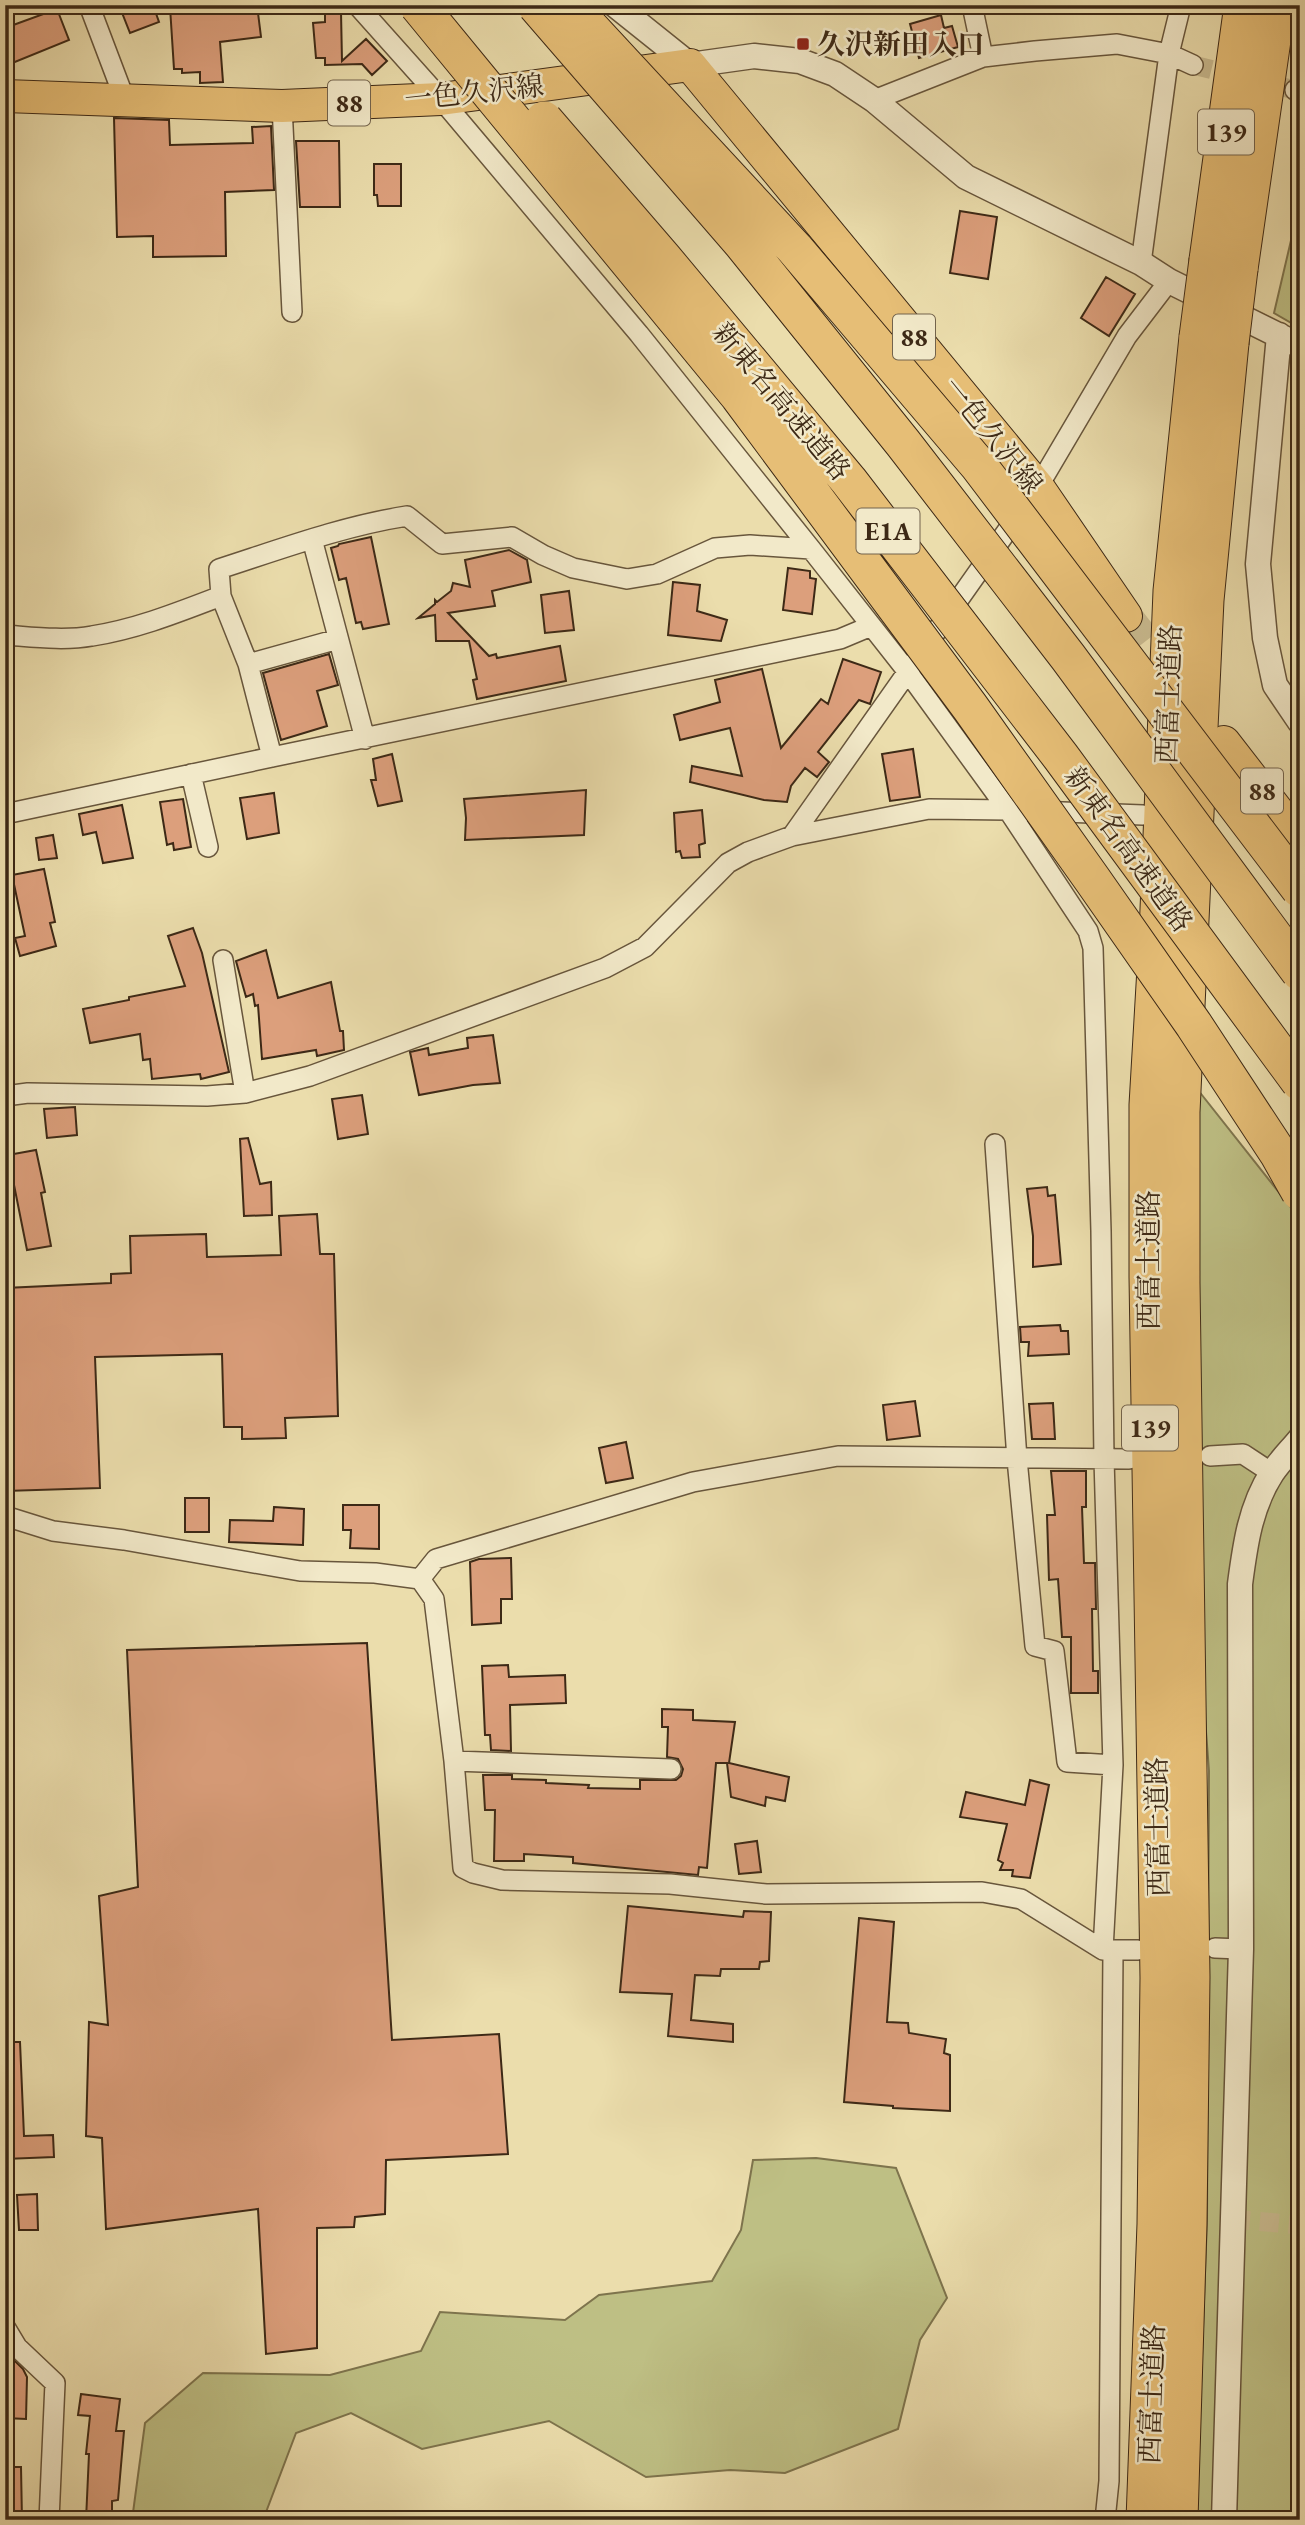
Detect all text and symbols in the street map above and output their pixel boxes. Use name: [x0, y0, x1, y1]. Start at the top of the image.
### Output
place label: 久沢新田入口: [817, 26, 985, 62]
marker: 久沢新田入口: [795, 36, 811, 52]
street label: 一色久沢線: [402, 67, 546, 117]
road number: 88: [328, 80, 370, 125]
road number: 139: [1198, 110, 1254, 154]
street label: 新東名高速道路: [705, 314, 859, 488]
road number: 88: [893, 314, 935, 360]
street label: 一色久沢線: [935, 369, 1051, 501]
road number: E1A: [856, 509, 920, 554]
street label: 西富士道路: [1148, 623, 1188, 765]
street label: 新東名高速道路: [1057, 759, 1201, 939]
road number: 88: [1241, 768, 1283, 814]
street label: 西富士道路: [1130, 1190, 1166, 1330]
road number: 139: [1122, 1406, 1178, 1450]
street label: 西富士道路: [1138, 1757, 1176, 1897]
street label: 西富士道路: [1131, 2323, 1171, 2465]

